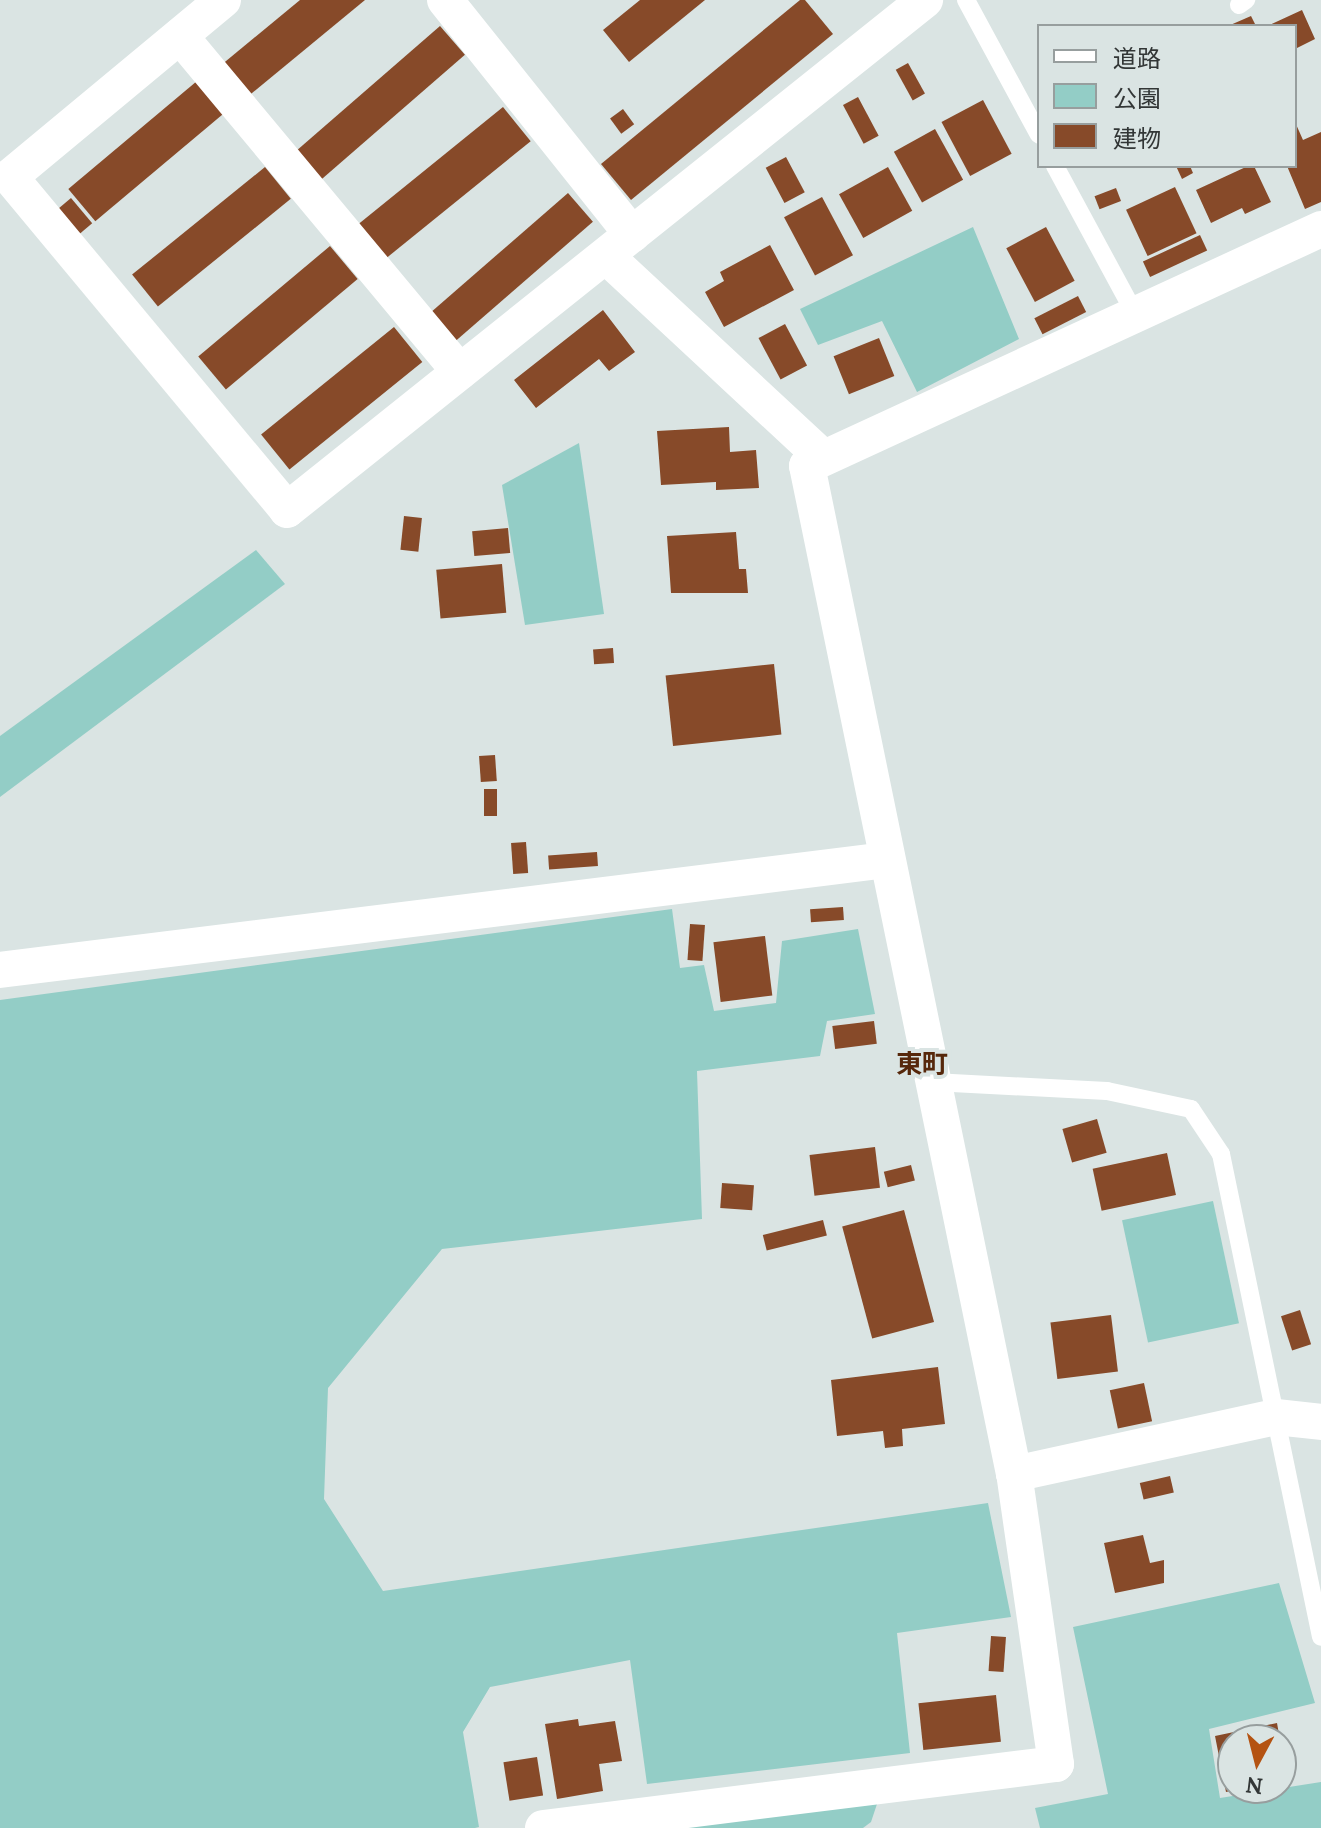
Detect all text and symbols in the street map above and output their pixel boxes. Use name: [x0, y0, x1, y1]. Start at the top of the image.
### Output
legend: [1037, 24, 1297, 168]
text: 道路: [1113, 43, 1161, 74]
text: 公園: [1113, 83, 1161, 114]
text: 建物: [1113, 123, 1161, 154]
district label: 東町: [896, 1048, 948, 1080]
north arrow: [1217, 1724, 1297, 1804]
text: N: [1244, 1771, 1264, 1801]

